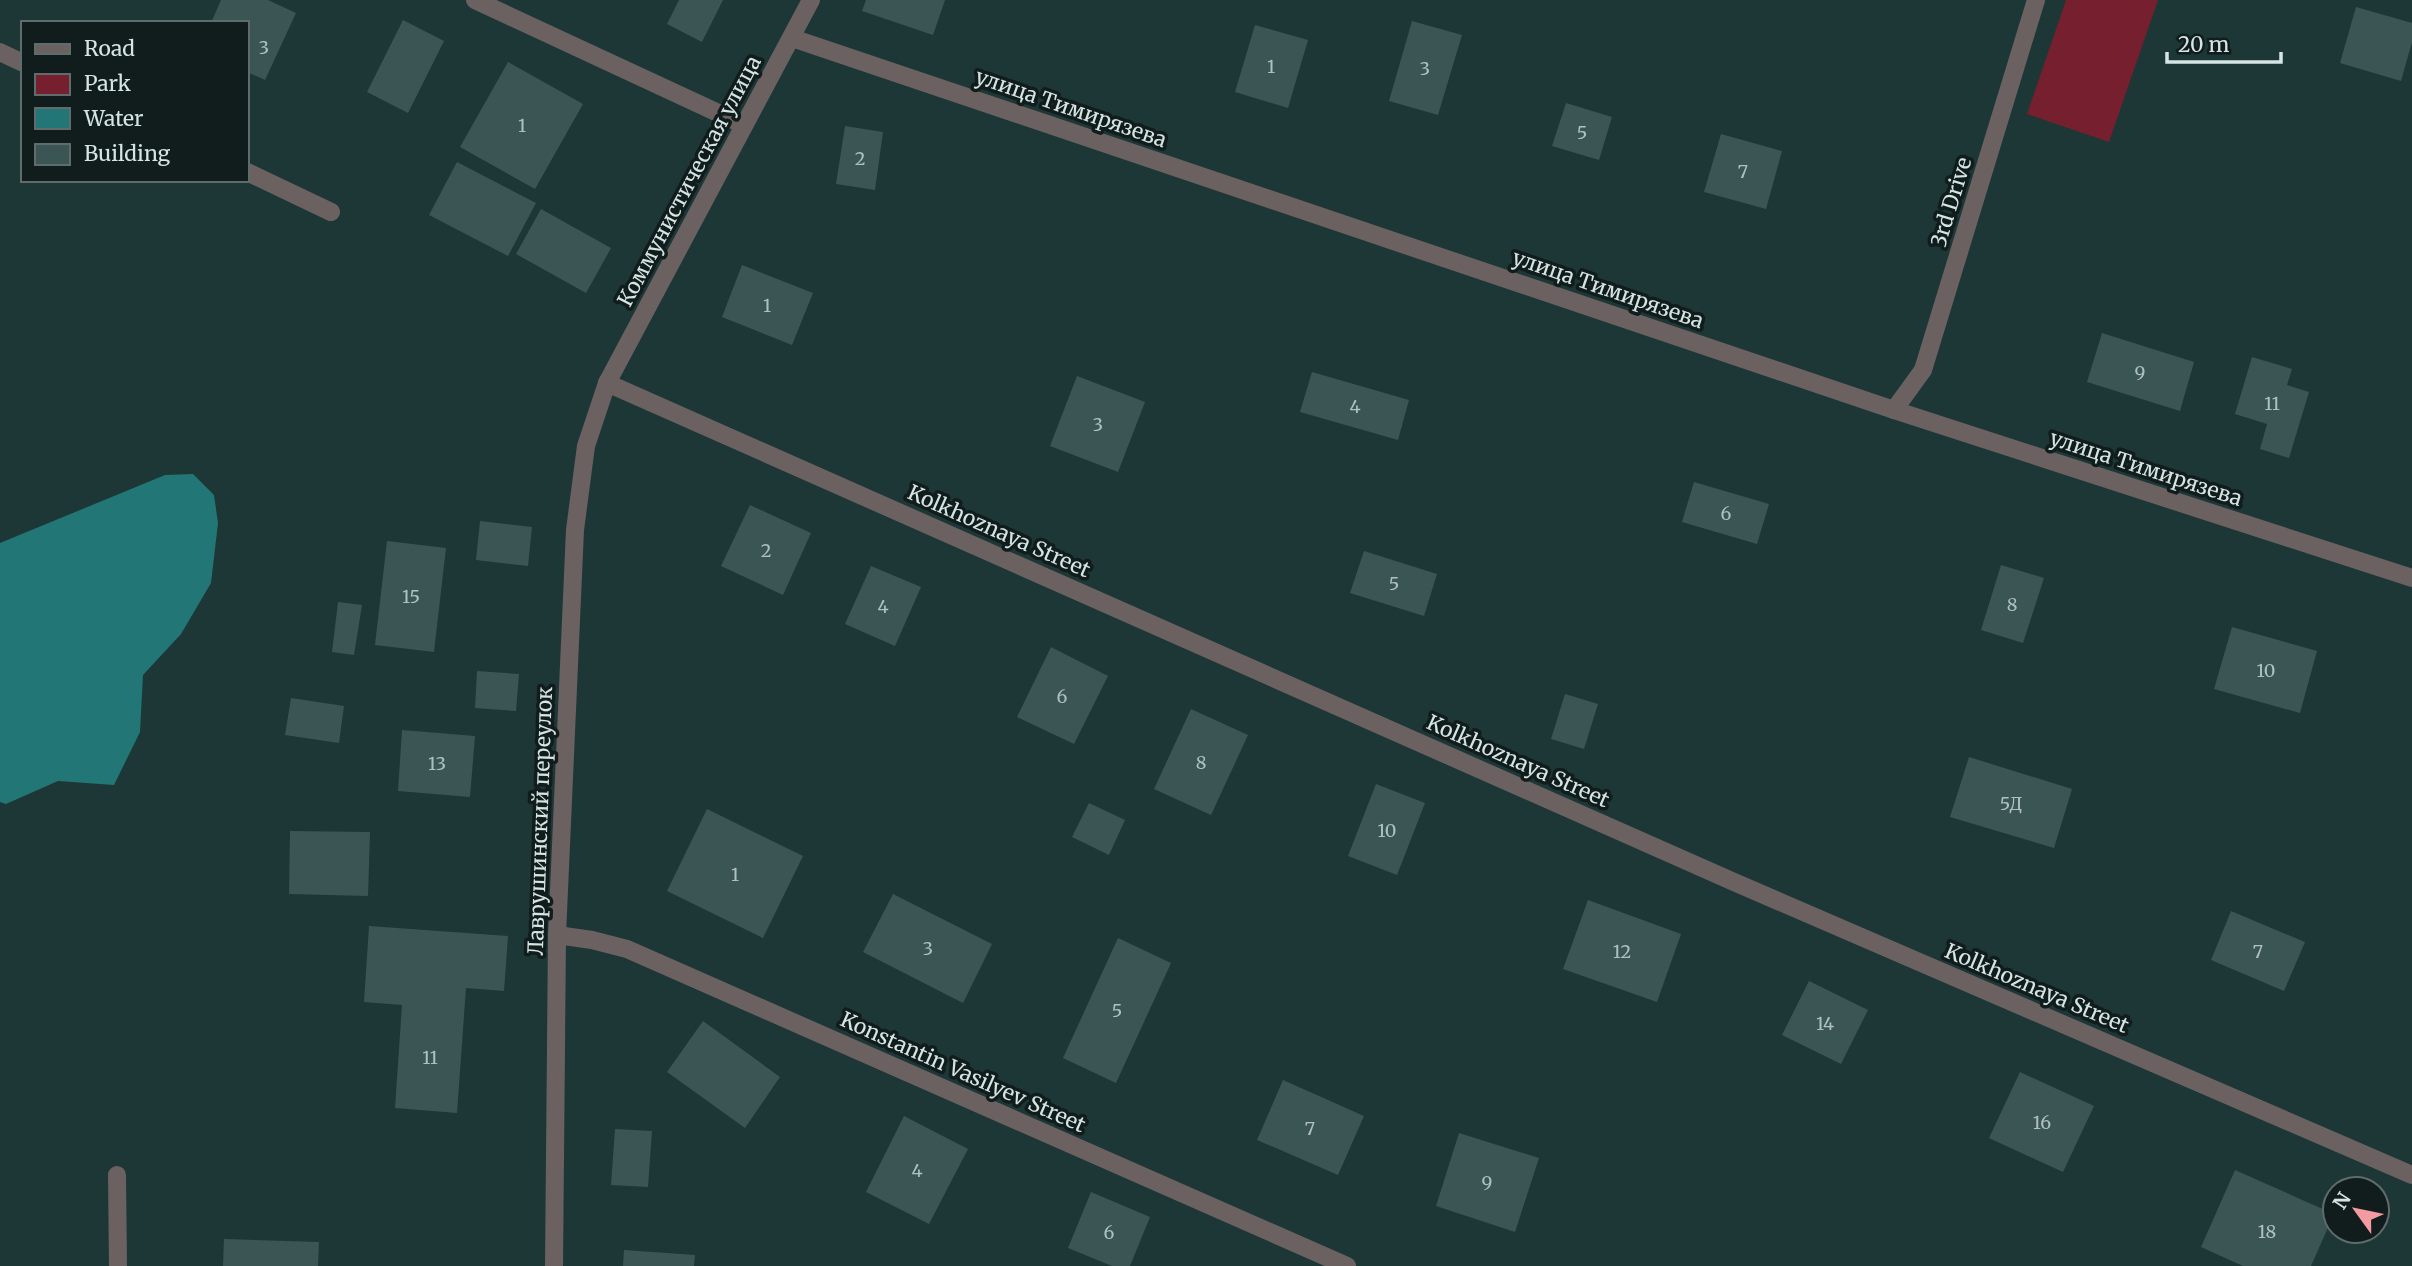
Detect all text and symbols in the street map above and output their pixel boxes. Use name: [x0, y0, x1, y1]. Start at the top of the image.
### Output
legend: [21, 21, 248, 182]
scale bar: [2167, 21, 2281, 65]
text: 20 m: [2178, 31, 2230, 58]
text: Road: [84, 35, 135, 62]
house number: 3: [259, 36, 269, 59]
street label: Коммунистическая улица: [611, 51, 767, 311]
house number: 1: [1267, 55, 1275, 78]
house number: 3: [1420, 57, 1430, 80]
street label: улица Тимирязева: [972, 63, 1170, 153]
text: Park: [84, 70, 131, 97]
text: Water: [83, 105, 143, 132]
house number: 1: [518, 114, 526, 137]
house number: 5: [1577, 121, 1587, 144]
text: Building: [84, 140, 171, 167]
house number: 2: [855, 147, 865, 170]
street label: 3rd Drive: [1925, 154, 1977, 250]
house number: 7: [1738, 160, 1748, 183]
street label: улица Тимирязева: [1509, 244, 1707, 334]
house number: 1: [763, 294, 771, 317]
house number: 9: [2135, 361, 2145, 384]
house number: 11: [2264, 392, 2280, 415]
house number: 4: [1349, 395, 1361, 418]
house number: 3: [1093, 413, 1103, 436]
street label: улица Тимирязева: [2046, 424, 2246, 512]
street label: Kolkhoznaya Street: [903, 479, 1095, 583]
house number: 6: [1721, 502, 1732, 525]
house number: 2: [761, 539, 771, 562]
house number: 5: [1389, 572, 1399, 595]
house number: 15: [402, 585, 420, 608]
house number: 8: [2007, 593, 2017, 616]
house number: 4: [877, 595, 889, 618]
house number: 10: [2257, 659, 2275, 682]
house number: 6: [1057, 685, 1068, 708]
street label: Лаврушинский переулок: [522, 686, 558, 956]
street label: Kolkhoznaya Street: [1422, 709, 1614, 813]
house number: 8: [1196, 751, 1206, 774]
house number: 13: [428, 752, 446, 775]
house number: 5Д: [2000, 792, 2022, 815]
house number: 10: [1378, 819, 1396, 842]
house number: 1: [731, 863, 739, 886]
house number: 3: [923, 937, 933, 960]
street label: Kolkhoznaya Street: [1941, 937, 2133, 1039]
house number: 12: [1613, 940, 1631, 963]
house number: 7: [2253, 940, 2263, 963]
house number: 5: [1112, 999, 1122, 1022]
street label: Konstantin Vasilyev Street: [836, 1006, 1090, 1138]
house number: 14: [1816, 1012, 1834, 1035]
house number: 11: [422, 1046, 438, 1069]
house number: 16: [2033, 1111, 2051, 1134]
house number: 7: [1305, 1117, 1315, 1140]
house number: 4: [911, 1159, 923, 1182]
house number: 9: [1482, 1171, 1492, 1194]
north arrow: [2321, 1175, 2391, 1245]
text: N: [2328, 1188, 2356, 1214]
house number: 18: [2258, 1220, 2276, 1243]
house number: 6: [1104, 1221, 1115, 1244]

